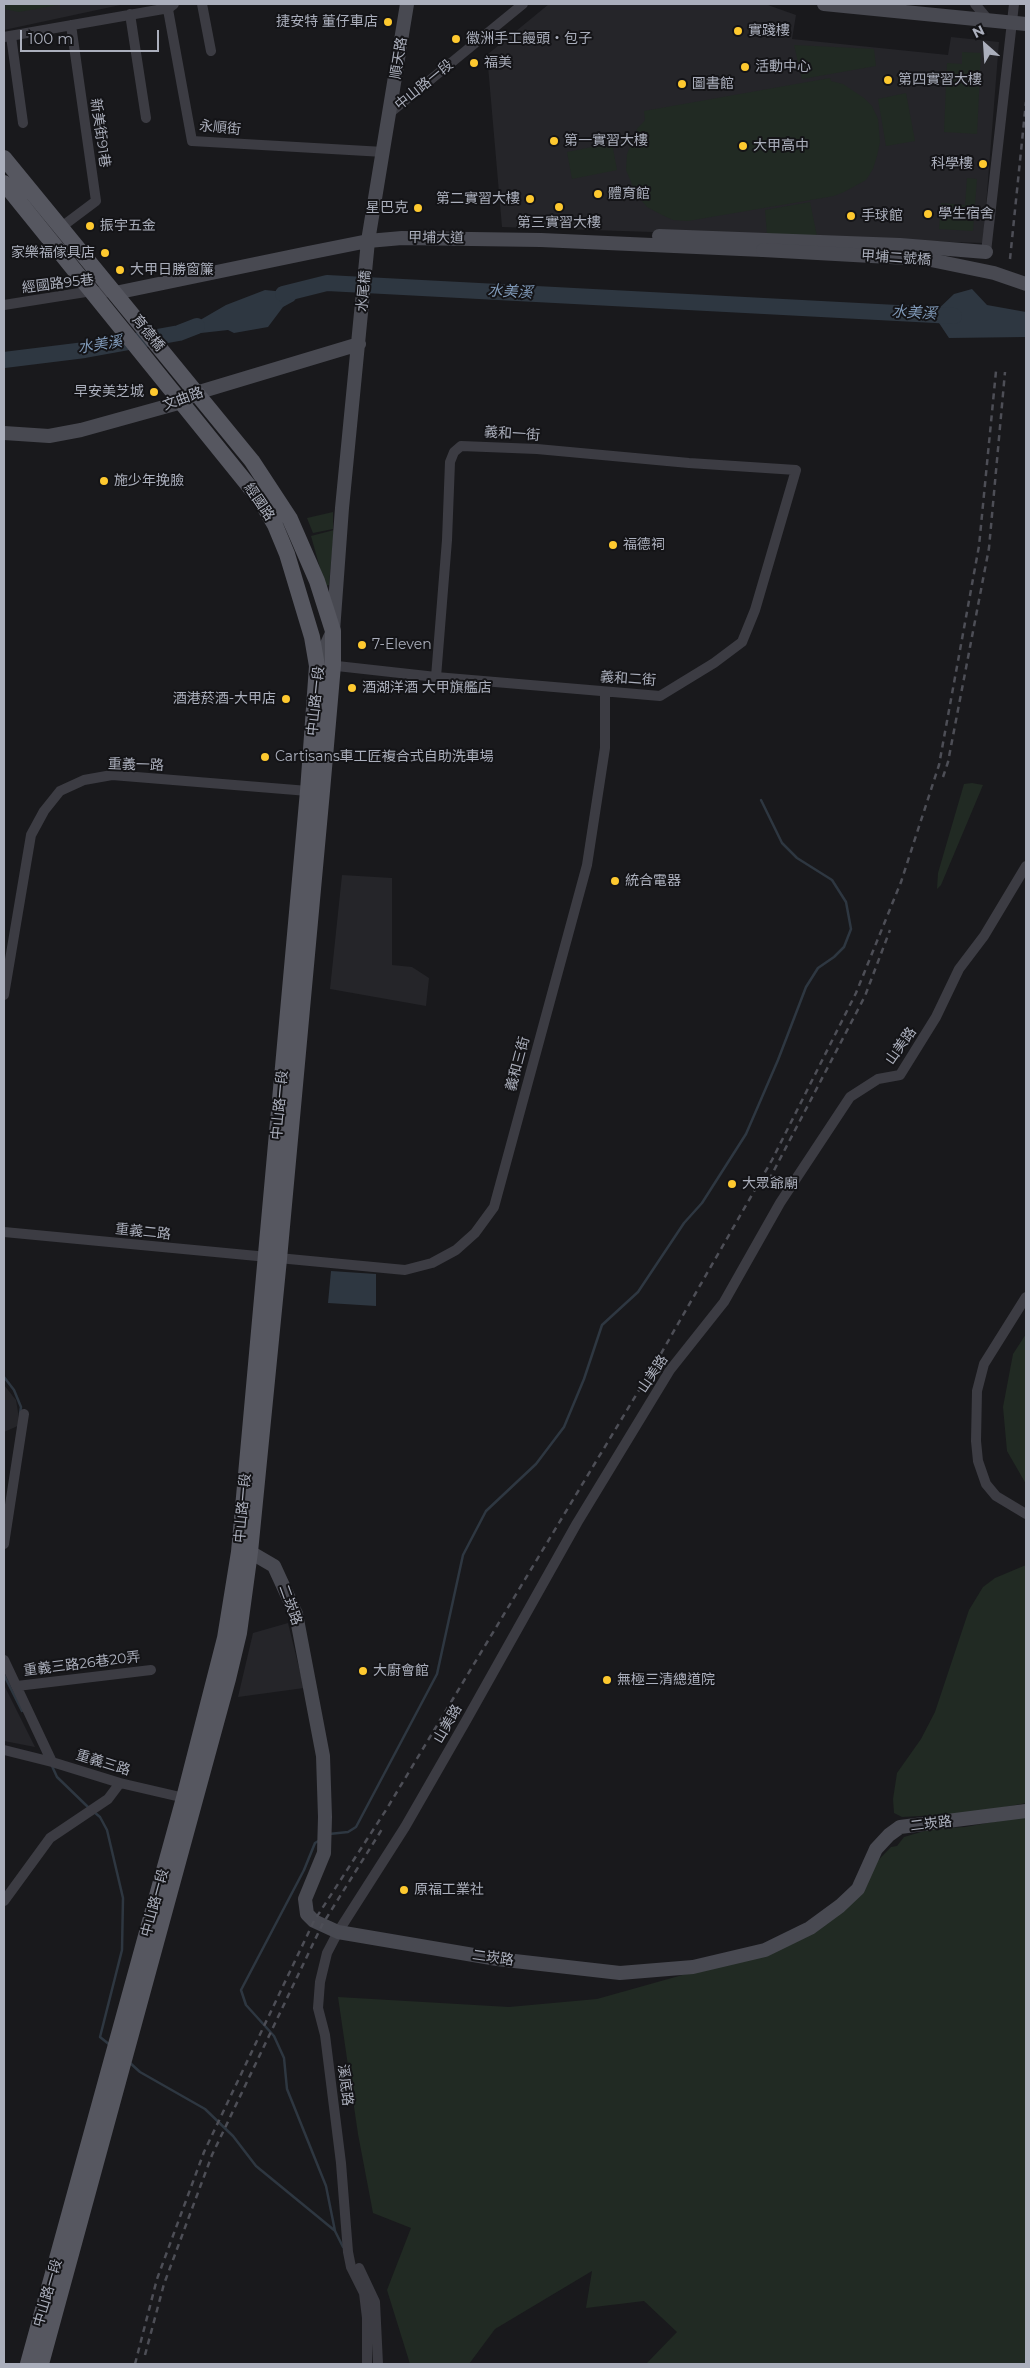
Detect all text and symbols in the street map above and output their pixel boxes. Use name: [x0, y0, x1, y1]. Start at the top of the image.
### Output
place label: 捷安特 董仔車店: [276, 14, 378, 30]
marker: 捷安特 董仔車店: [382, 16, 394, 28]
scale bar: [22, 20, 161, 52]
north arrow: [960, 20, 1010, 70]
text: N: [969, 21, 987, 42]
place label: 實踐樓: [748, 23, 790, 39]
marker: 實踐樓: [732, 25, 744, 37]
text: 100 m: [28, 29, 73, 48]
place label: 徽洲手工饅頭‧包子: [466, 31, 592, 47]
marker: 徽洲手工饅頭‧包子: [450, 33, 462, 45]
street label: 順天路: [387, 36, 411, 80]
place label: 福美: [484, 55, 512, 71]
street label: 中山路一段: [392, 56, 456, 114]
marker: 福美: [468, 57, 480, 69]
place label: 活動中心: [755, 59, 811, 75]
marker: 活動中心: [739, 61, 751, 73]
place label: 第四實習大樓: [898, 72, 982, 88]
marker: 第四實習大樓: [882, 74, 894, 86]
place label: 圖書館: [692, 76, 734, 92]
marker: 圖書館: [676, 78, 688, 90]
street label: 新美街91巷: [87, 97, 113, 169]
street label: 永順街: [198, 117, 242, 139]
place label: 第一實習大樓: [564, 133, 648, 149]
marker: 第一實習大樓: [548, 135, 560, 147]
place label: 大甲高中: [753, 138, 809, 154]
marker: 大甲高中: [737, 140, 749, 152]
place label: 科學樓: [931, 156, 973, 172]
marker: 科學樓: [977, 158, 989, 170]
place label: 體育館: [608, 186, 650, 202]
marker: 體育館: [592, 188, 604, 200]
place label: 第二實習大樓: [436, 191, 520, 207]
marker: 第二實習大樓: [524, 193, 536, 205]
place label: 星巴克: [366, 200, 408, 216]
marker: 第三實習大樓: [553, 201, 565, 213]
marker: 星巴克: [412, 202, 424, 214]
place label: 學生宿舍: [938, 206, 994, 222]
place label: 手球館: [861, 208, 903, 224]
marker: 學生宿舍: [922, 208, 934, 220]
marker: 手球館: [845, 210, 857, 222]
place label: 第三實習大樓: [517, 215, 601, 231]
place label: 振宇五金: [100, 218, 156, 234]
marker: 振宇五金: [84, 220, 96, 232]
street label: 甲埔大道: [408, 229, 464, 247]
place label: 家樂福傢具店: [11, 245, 95, 261]
marker: 家樂福傢具店: [99, 247, 111, 259]
street label: 甲埔二號橋: [860, 247, 932, 269]
place label: 大甲日勝窗簾: [130, 262, 214, 278]
marker: 大甲日勝窗簾: [114, 264, 126, 276]
street label: 水尾橋: [354, 269, 374, 313]
street label: 經國路95巷: [21, 271, 95, 297]
water label: 水美溪: [487, 282, 533, 302]
water label: 水美溪: [891, 303, 937, 323]
street label: 育德橋: [128, 311, 168, 355]
water label: 水美溪: [76, 333, 124, 357]
place label: 早安美芝城: [74, 384, 144, 400]
street label: 文曲路: [160, 384, 206, 414]
marker: 早安美芝城: [148, 386, 160, 398]
street label: 義和一街: [483, 424, 541, 444]
place label: 施少年挽臉: [114, 473, 184, 489]
marker: 施少年挽臉: [98, 475, 110, 487]
street label: 經國路: [240, 480, 278, 524]
place label: 福德祠: [623, 537, 665, 553]
marker: 福德祠: [607, 539, 619, 551]
place label: 7-Eleven: [372, 637, 432, 653]
marker: 7-Eleven: [356, 639, 368, 651]
street label: 中山路一段: [304, 665, 328, 737]
street label: 義和二街: [599, 669, 657, 689]
place label: 酒湖洋酒 大甲旗艦店: [362, 680, 492, 696]
marker: 酒湖洋酒 大甲旗艦店: [346, 682, 358, 694]
place label: 酒港菸酒-大甲店: [173, 691, 276, 707]
marker: 酒港菸酒-大甲店: [280, 693, 292, 705]
place label: Cartisans車工匠複合式自助洗車場: [275, 749, 494, 765]
marker: Cartisans車工匠複合式自助洗車場: [259, 751, 271, 763]
street label: 重義一路: [108, 756, 164, 774]
place label: 統合電器: [625, 873, 681, 889]
marker: 統合電器: [609, 875, 621, 887]
street label: 山美路: [882, 1024, 920, 1068]
street label: 義和三街: [503, 1035, 533, 1093]
street label: 中山路一段: [269, 1069, 291, 1141]
place label: 大眾爺廟: [742, 1176, 798, 1192]
marker: 大眾爺廟: [726, 1178, 738, 1190]
street label: 重義二路: [114, 1221, 172, 1243]
street label: 山美路: [634, 1352, 672, 1396]
street label: 中山路一段: [232, 1472, 254, 1544]
street label: 二崁路: [275, 1582, 305, 1628]
street label: 重義三路26巷20弄: [23, 1648, 141, 1680]
place label: 大廚會館: [373, 1663, 429, 1679]
marker: 大廚會館: [357, 1665, 369, 1677]
place label: 無極三清總道院: [617, 1672, 715, 1688]
marker: 無極三清總道院: [601, 1674, 613, 1686]
street label: 山美路: [430, 1702, 466, 1746]
street label: 重義三路: [74, 1747, 132, 1779]
street label: 二崁路: [909, 1813, 953, 1835]
street label: 中山路一段: [138, 1867, 172, 1939]
place label: 原福工業社: [414, 1882, 484, 1898]
marker: 原福工業社: [398, 1884, 410, 1896]
street label: 二崁路: [471, 1947, 515, 1969]
street label: 溪底路: [334, 2063, 356, 2107]
street label: 中山路一段: [30, 2257, 66, 2329]

